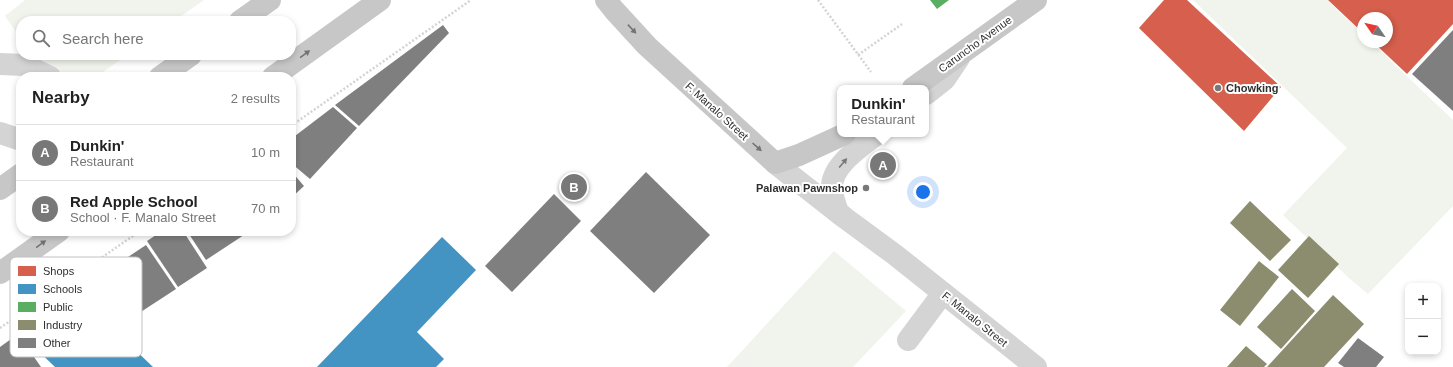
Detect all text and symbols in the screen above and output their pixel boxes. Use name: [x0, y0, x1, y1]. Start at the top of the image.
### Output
north arrow: [1357, 12, 1393, 48]
street label: Caruncho Avenue: [936, 13, 1014, 75]
search box: [16, 16, 296, 60]
one-way arrow: [627, 24, 636, 35]
icon: search: [30, 27, 52, 49]
text: Search here: [62, 30, 144, 47]
one-way arrow: [299, 50, 310, 58]
street label: F. Manalo Street: [683, 80, 751, 142]
place label: Chowking: [1226, 82, 1279, 94]
marker: Chowking: [1213, 83, 1223, 93]
popup: [837, 85, 929, 137]
text: Nearby: [32, 88, 90, 107]
text: 2 results: [231, 91, 280, 106]
text: Dunkin': [851, 95, 906, 112]
text: Restaurant: [851, 112, 915, 127]
text: Dunkin': [70, 137, 124, 154]
one-way arrow: [752, 142, 762, 152]
text: A: [40, 145, 50, 160]
text: 10 m: [251, 145, 280, 160]
pin: A: [870, 150, 896, 180]
text: Restaurant: [70, 154, 134, 169]
one-way arrow: [839, 158, 848, 168]
pin: B: [561, 172, 587, 202]
place label: Palawan Pawnshop: [756, 182, 858, 194]
your location: [913, 182, 933, 202]
marker: Palawan Pawnshop: [861, 183, 871, 193]
text: Red Apple School: [70, 193, 198, 210]
text: B: [40, 201, 50, 216]
text: 70 m: [251, 201, 280, 216]
text: School · F. Manalo Street: [70, 210, 216, 225]
one-way arrow: [35, 240, 46, 248]
legend: [10, 257, 142, 357]
text: Shops: [43, 265, 75, 277]
text: Schools: [43, 283, 83, 295]
map controls: [1405, 283, 1441, 355]
button: +: [1405, 283, 1441, 319]
street label: F. Manalo Street: [940, 289, 1010, 349]
text: Public: [43, 301, 73, 313]
text: Industry: [43, 319, 83, 331]
button: −: [1405, 319, 1441, 355]
text: Other: [43, 337, 71, 349]

